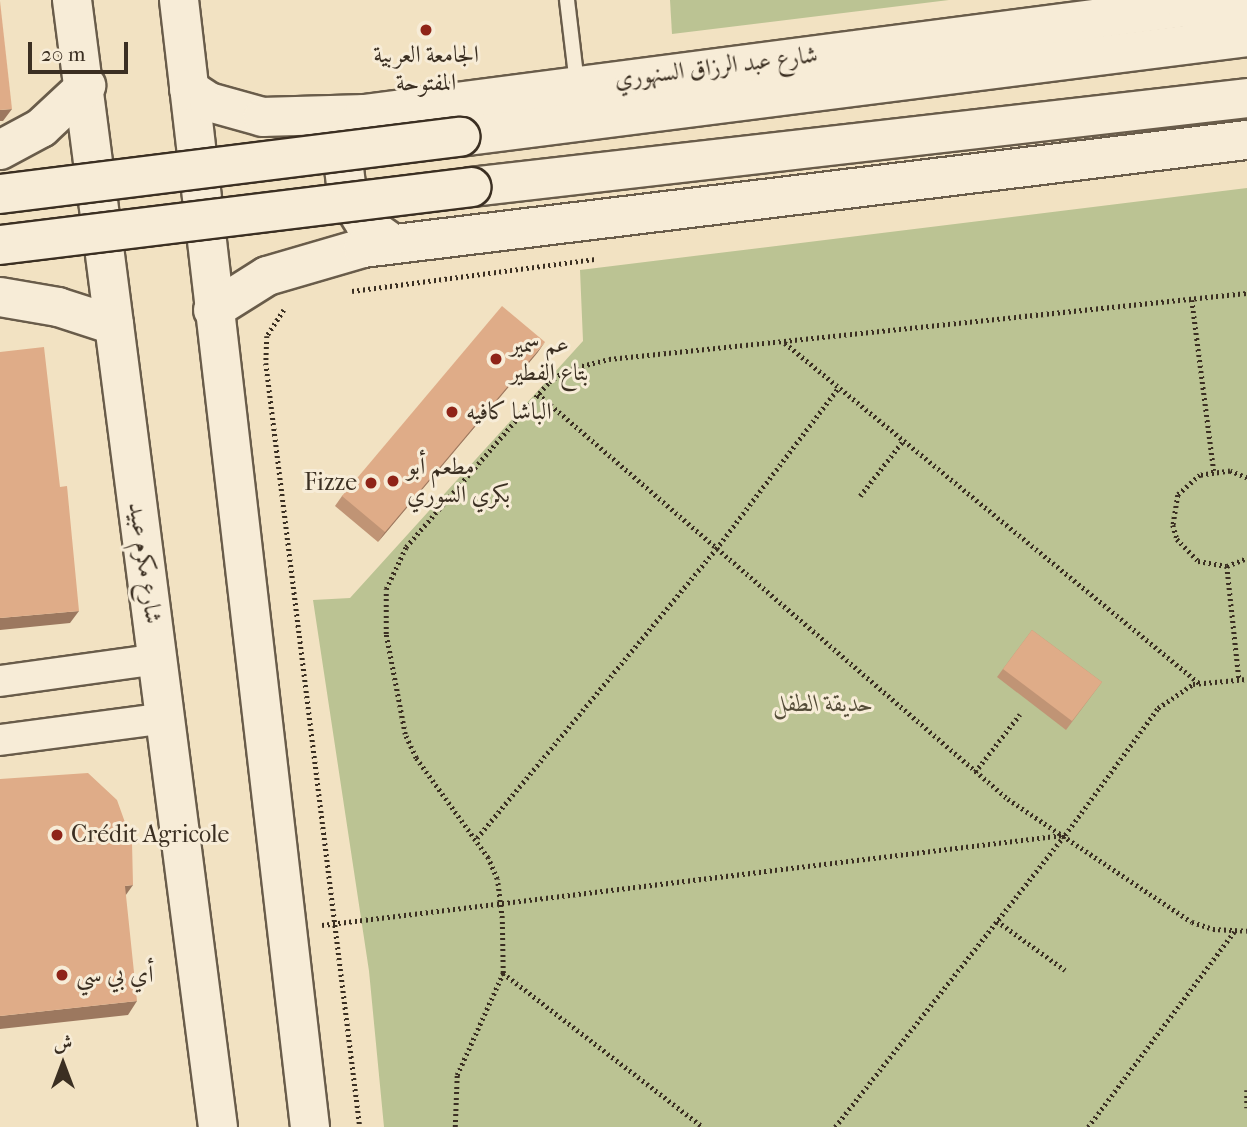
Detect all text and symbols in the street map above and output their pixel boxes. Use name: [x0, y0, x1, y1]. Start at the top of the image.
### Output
marker: الجامعة العربية المفتوحة: [418, 22, 434, 38]
scale bar: [32, 28, 131, 72]
street label: شارع عبد الرزاق السنهوري: [613, 40, 819, 94]
place label: الجامعة العربية المفتوحة: [373, 41, 479, 97]
text: 20 m: [41, 42, 85, 66]
place label: عم سمير بتاع الفطير: [510, 331, 588, 387]
marker: عم سمير بتاع الفطير: [488, 351, 504, 367]
place label: الباشا كافيه: [466, 398, 552, 426]
marker: الباشا كافيه: [444, 404, 460, 420]
place label: مطعم أبو بكري السوري: [407, 453, 510, 509]
place label: Fizze: [304, 469, 357, 497]
marker: مطعم أبو بكري السوري: [385, 473, 401, 489]
marker: Fizze: [363, 475, 379, 491]
street label: شارع مكرم عبيد: [122, 500, 168, 626]
park label: حديقة الطفل: [773, 690, 873, 718]
place label: Crédit Agricole: [71, 821, 229, 849]
marker: Crédit Agricole: [49, 827, 65, 843]
place label: أي بي سي: [76, 961, 154, 989]
marker: أي بي سي: [54, 967, 70, 983]
north arrow: [28, 1029, 98, 1099]
text: ش: [54, 1032, 72, 1054]

